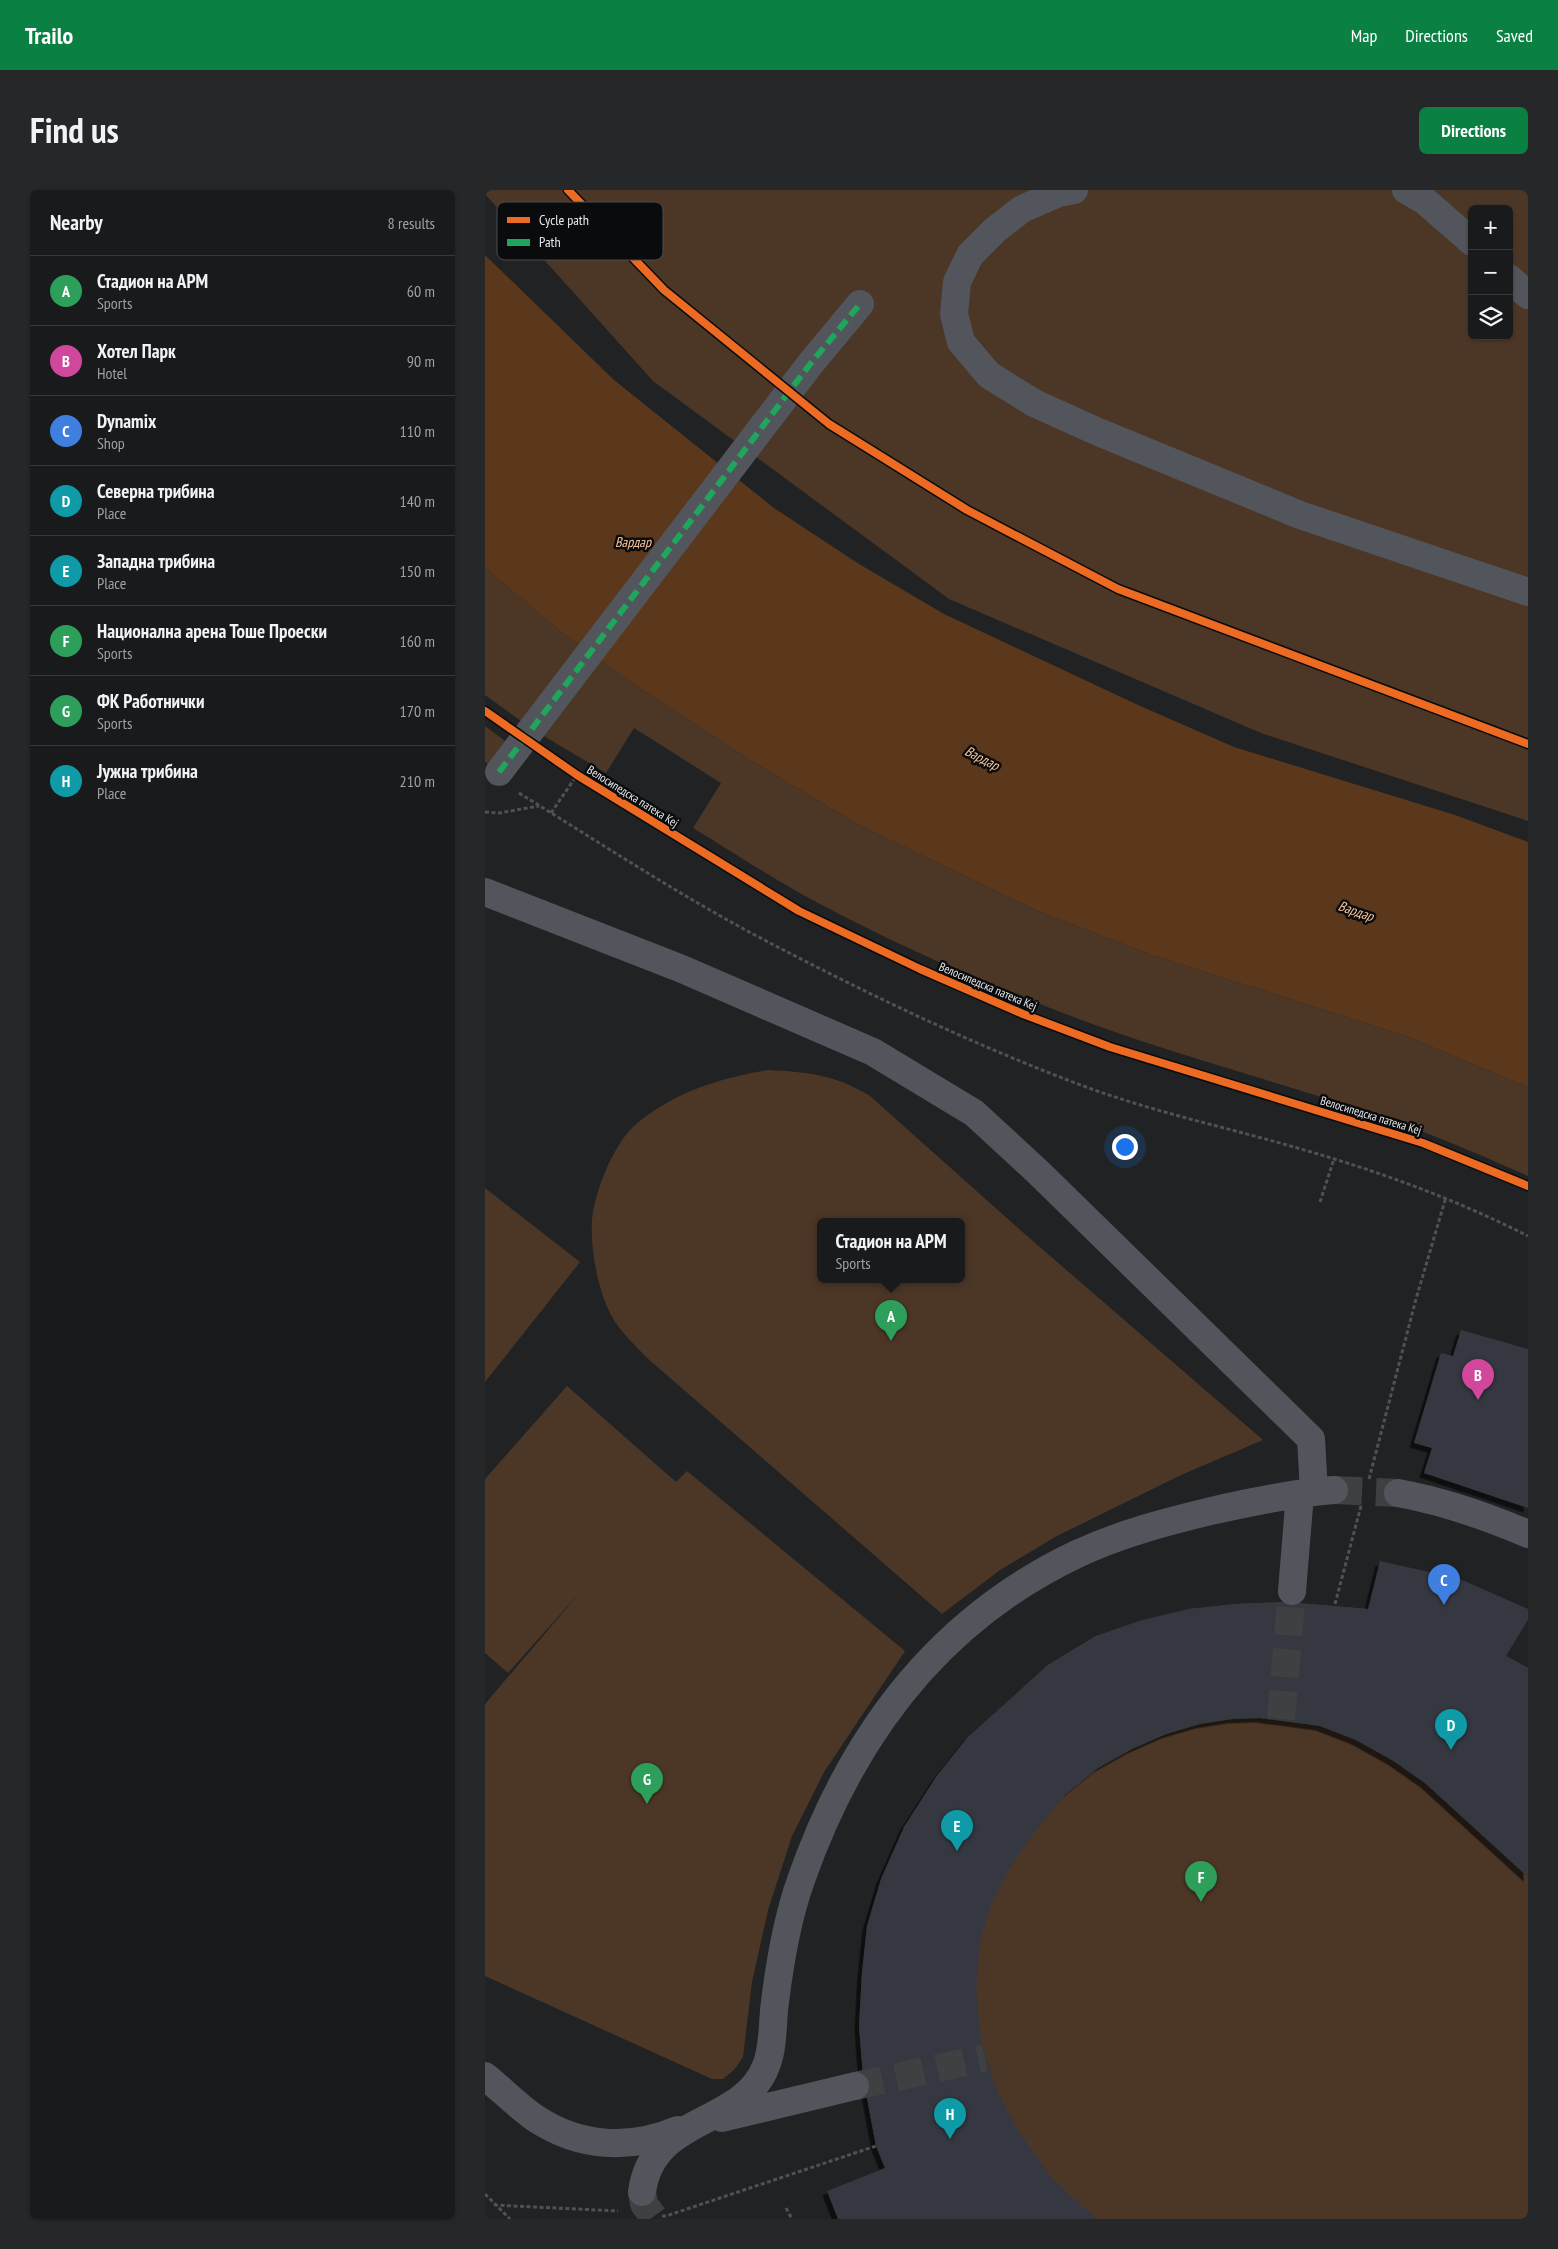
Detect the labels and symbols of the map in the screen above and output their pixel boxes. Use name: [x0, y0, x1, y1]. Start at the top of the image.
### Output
legend: [497, 202, 663, 260]
text: Cycle path: [539, 211, 589, 229]
text: Path: [539, 233, 561, 251]
water label: Вардар: [615, 533, 652, 551]
water label: Вардар: [962, 742, 1003, 775]
street label: Велосипедска патека Кеј: [585, 762, 681, 830]
water label: Вардар: [1336, 897, 1377, 926]
street label: Велосипедска патека Кеј: [937, 959, 1039, 1013]
street label: Велосипедска патека Кеј: [1319, 1092, 1423, 1138]
your location: [1112, 1134, 1138, 1160]
pin: A: [875, 1300, 907, 1341]
pin: B: [1462, 1359, 1494, 1400]
pin: C: [1428, 1564, 1460, 1605]
pin: D: [1435, 1709, 1467, 1750]
pin: G: [631, 1763, 663, 1804]
pin: E: [941, 1810, 973, 1851]
pin: F: [1185, 1861, 1217, 1902]
pin: H: [934, 2098, 966, 2139]

